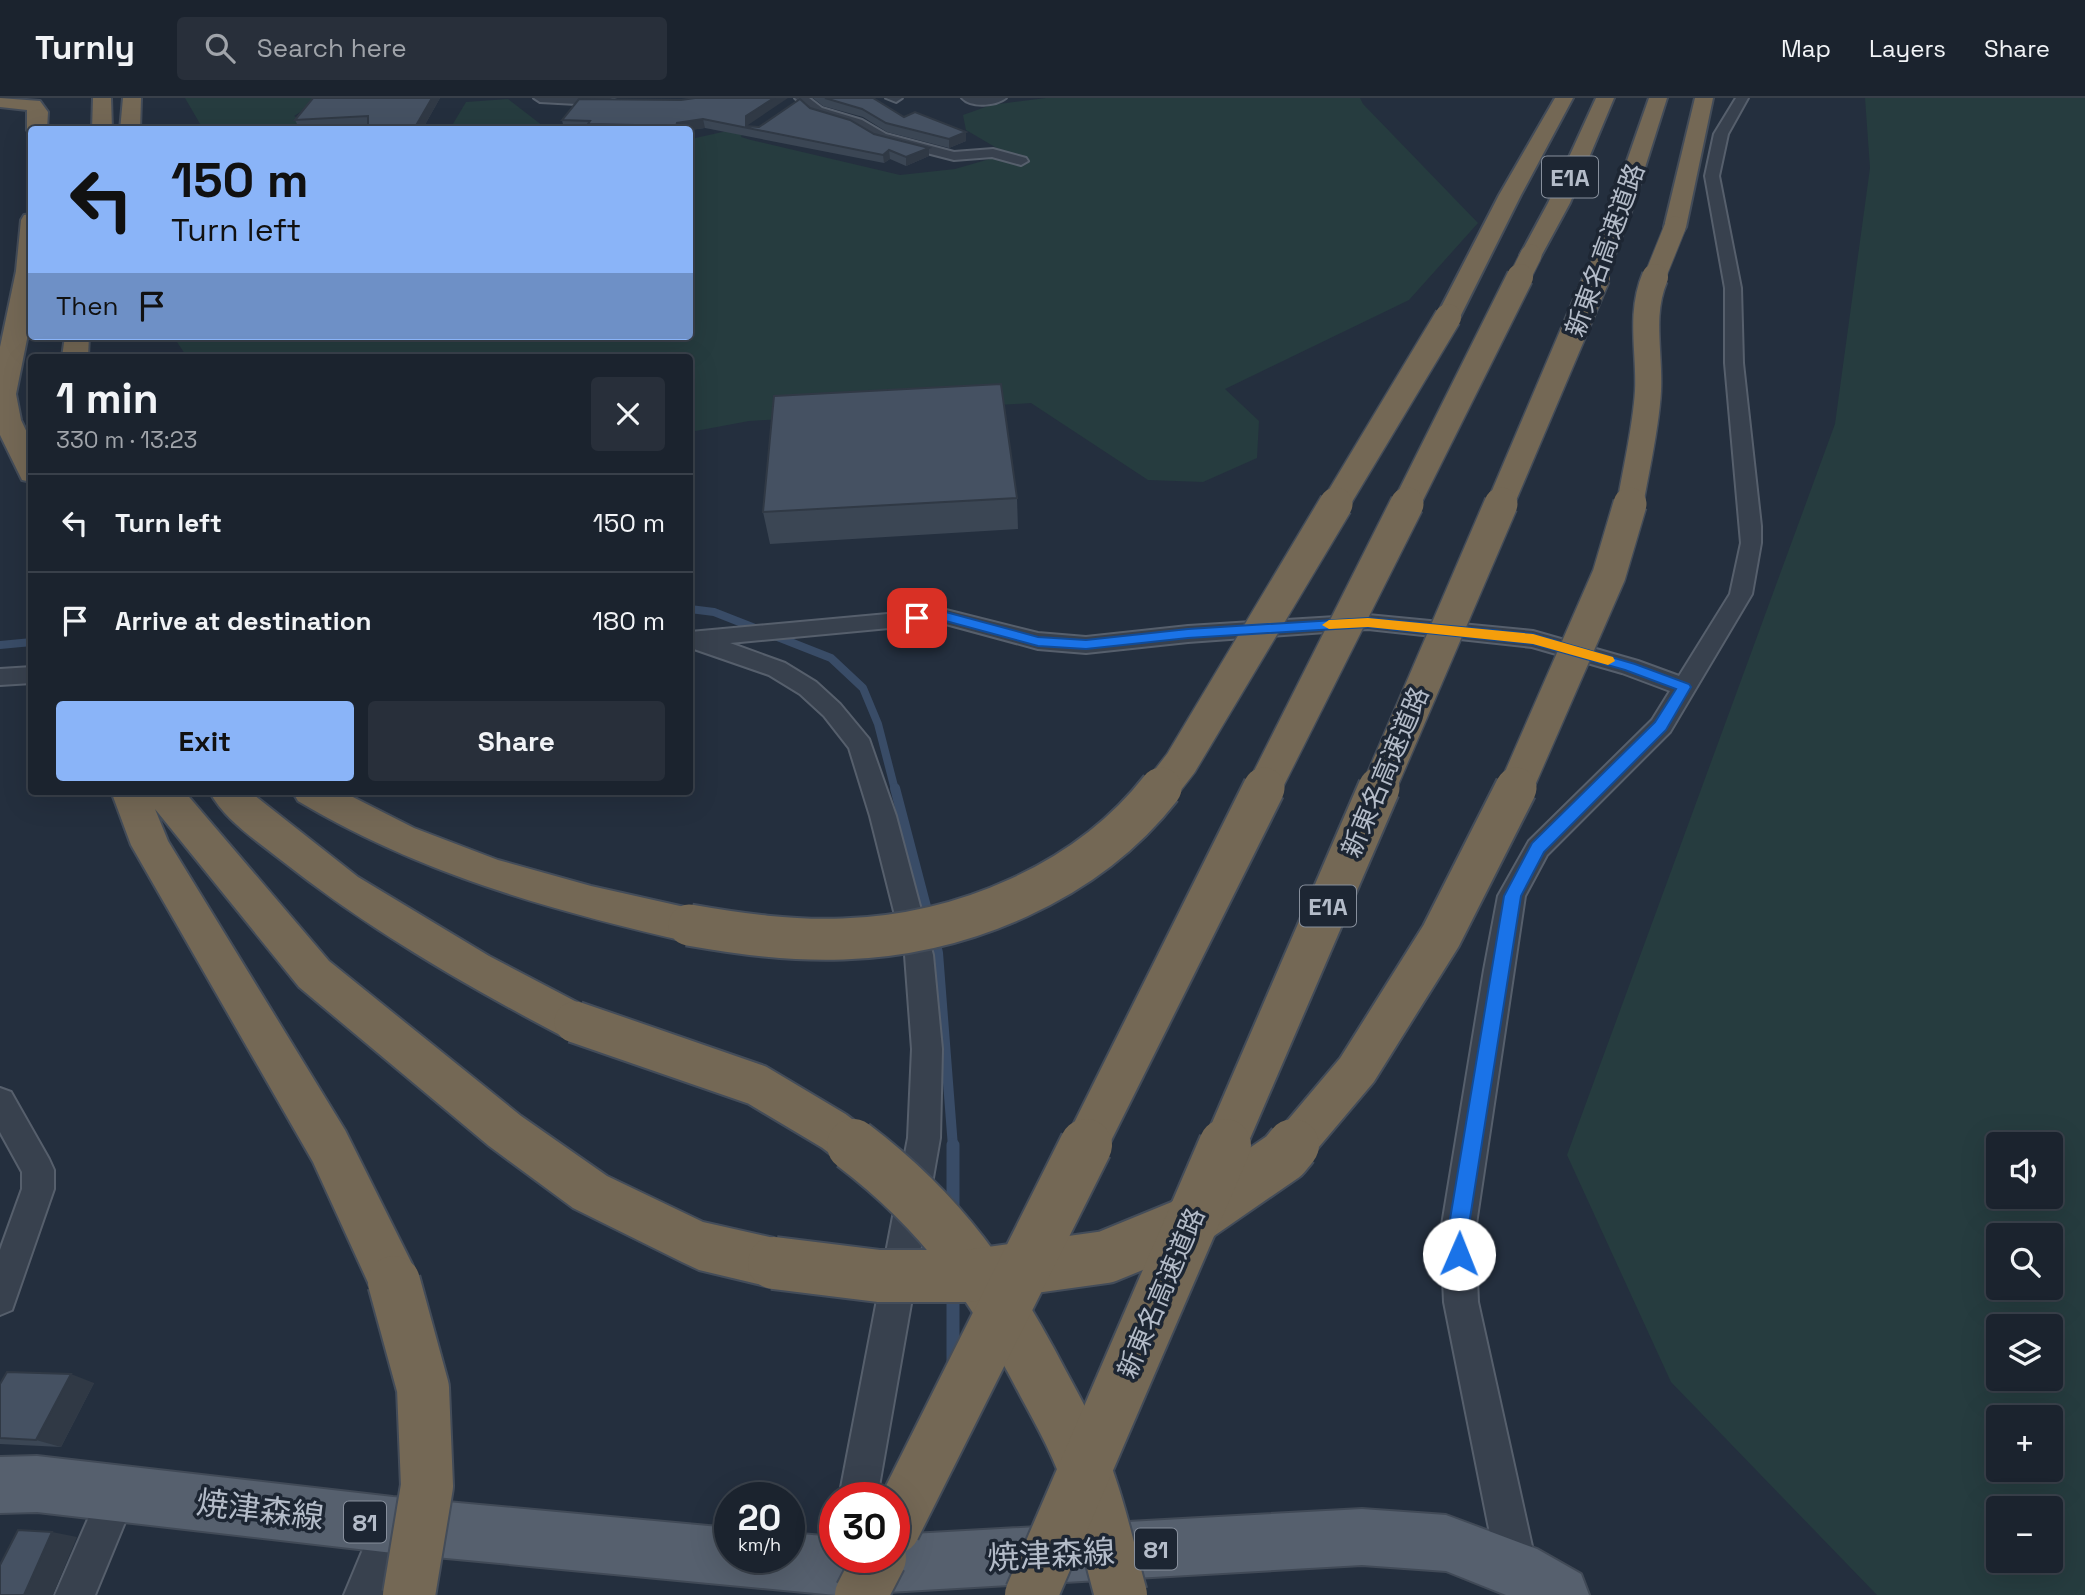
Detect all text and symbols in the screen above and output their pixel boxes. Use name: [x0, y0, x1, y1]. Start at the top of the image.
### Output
search box: [177, 17, 667, 80]
text: Turnly: [35, 27, 135, 69]
icon: search: [201, 29, 239, 67]
text: Search here: [257, 31, 407, 65]
text: Map: [1781, 33, 1831, 64]
text: Layers: [1869, 33, 1946, 64]
text: Share: [1984, 33, 2050, 64]
text: 150 m: [171, 149, 309, 211]
icon: left: [56, 154, 147, 245]
road number: E1A: [1542, 156, 1598, 198]
street label: 新東名高速道路: [1558, 159, 1652, 341]
text: Turn left: [171, 210, 301, 250]
icon: arrive: [133, 287, 171, 325]
text: Then: [56, 289, 119, 323]
text: 1 min: [56, 372, 159, 425]
button: close: [591, 377, 665, 451]
text: 330 m · 13:23: [56, 425, 197, 455]
icon: left: [56, 504, 94, 542]
text: Turn left: [115, 506, 222, 540]
text: 150 m: [593, 506, 665, 540]
pin: [887, 588, 947, 648]
icon: arrive: [898, 599, 936, 637]
icon: arrive: [56, 602, 94, 640]
text: Arrive at destination: [115, 604, 372, 638]
text: 180 m: [592, 604, 665, 638]
street label: 新東名高速道路: [1334, 682, 1436, 862]
button: Exit: [56, 701, 354, 781]
button: Share: [368, 701, 665, 781]
road number: E1A: [1300, 886, 1356, 926]
map controls: [1986, 1132, 2063, 1573]
button: sound: [1986, 1132, 2063, 1209]
street label: 新東名高速道路: [1110, 1203, 1212, 1383]
position arrow: [1422, 1217, 1496, 1291]
button: search: [1986, 1223, 2063, 1300]
button: layers: [1986, 1314, 2063, 1391]
button: +: [1986, 1405, 2063, 1482]
street label: 焼津森線: [194, 1482, 326, 1538]
speed limit sign: 30: [819, 1482, 910, 1573]
text: 20: [738, 1496, 781, 1540]
button: −: [1986, 1496, 2063, 1573]
road number: 81: [344, 1502, 386, 1542]
road number: 81: [1135, 1528, 1177, 1569]
street label: 焼津森線: [986, 1532, 1116, 1578]
text: km/h: [738, 1533, 781, 1556]

